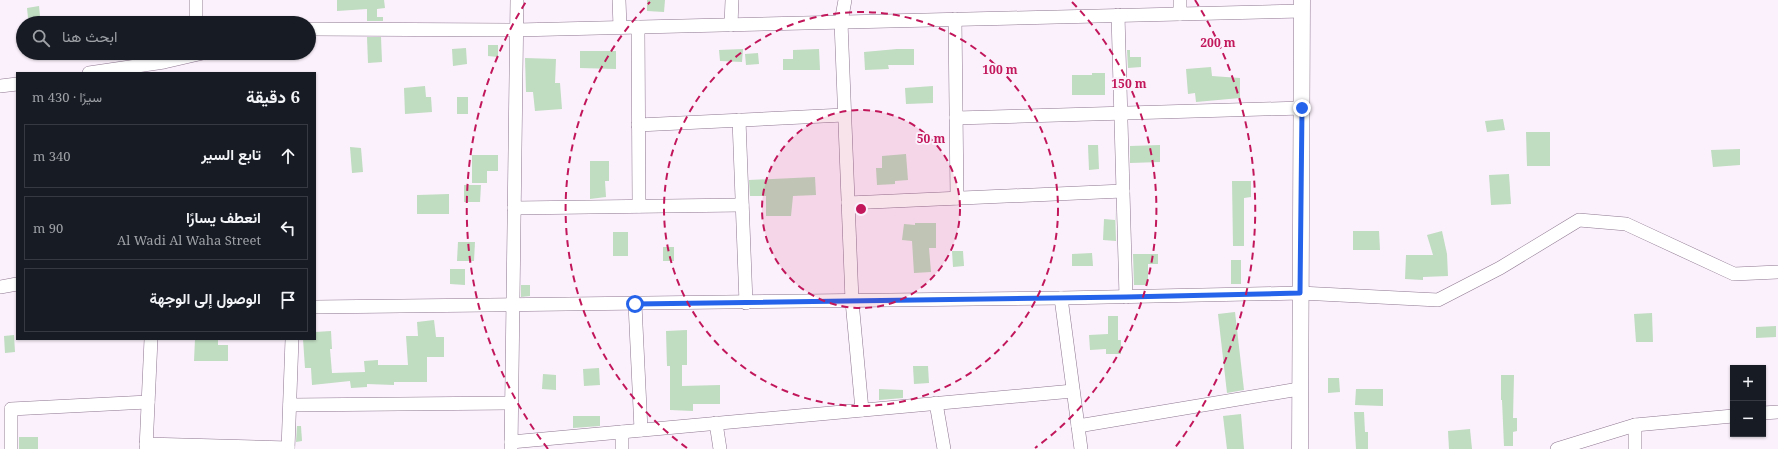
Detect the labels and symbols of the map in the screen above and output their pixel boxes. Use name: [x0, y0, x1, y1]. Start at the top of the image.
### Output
text: 200 m: [1200, 34, 1236, 51]
text: 100 m: [982, 61, 1018, 78]
text: 150 m: [1111, 75, 1147, 92]
route end: [1293, 99, 1311, 117]
text: 50 m: [917, 130, 945, 147]
centre of rings: [854, 202, 868, 216]
route start: [626, 295, 644, 313]

